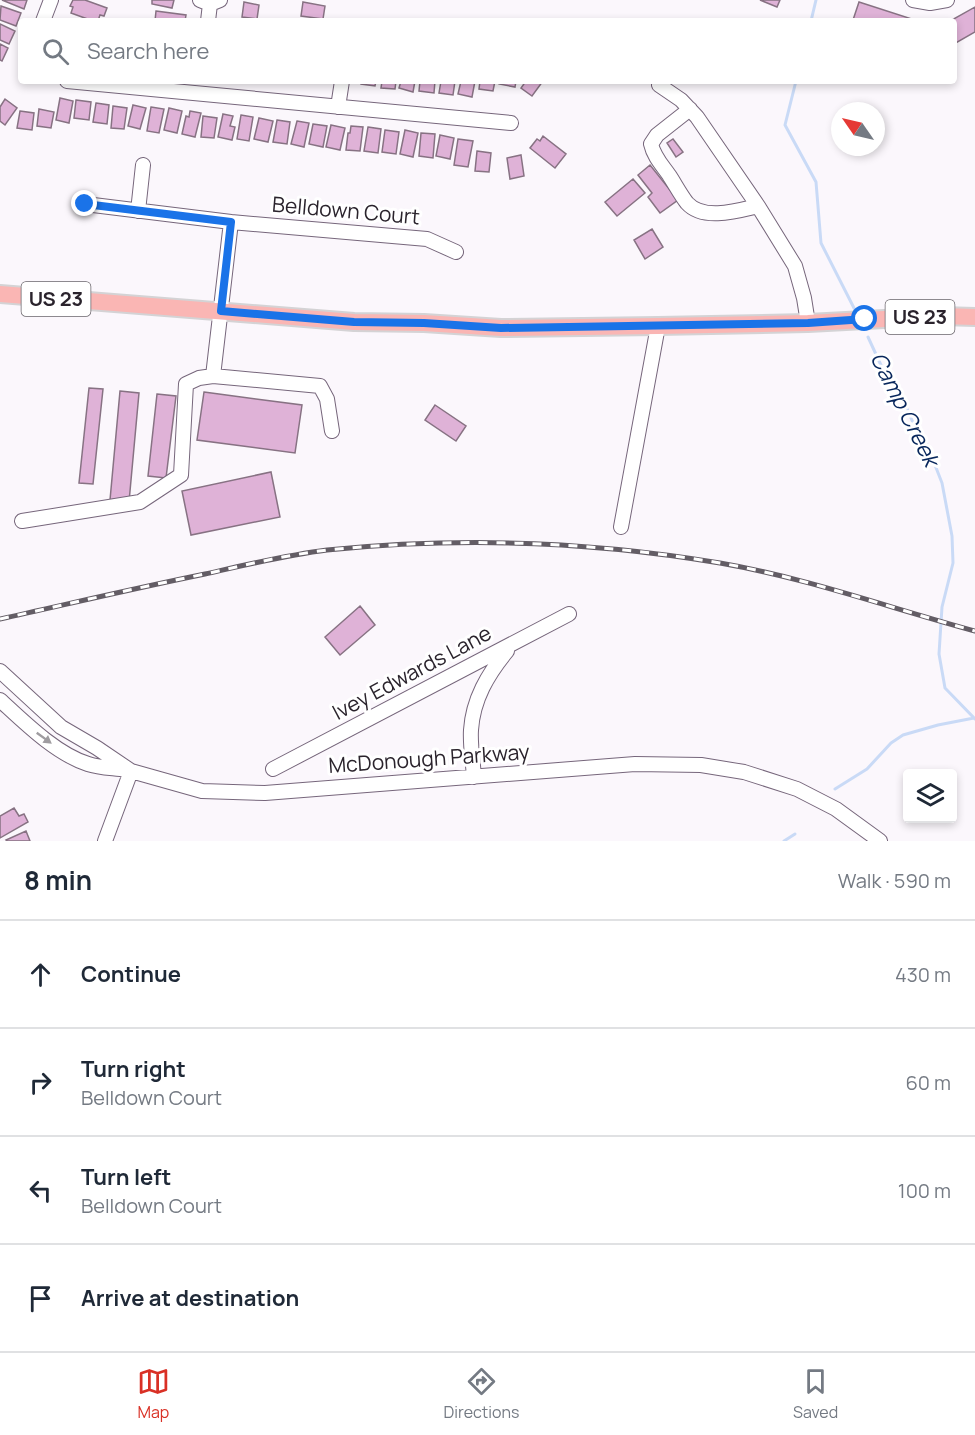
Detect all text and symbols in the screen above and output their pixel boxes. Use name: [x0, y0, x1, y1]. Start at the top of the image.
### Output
search box: [18, 18, 957, 84]
icon: search: [39, 35, 72, 68]
text: Search here: [87, 36, 209, 66]
north arrow: [831, 102, 885, 156]
route end: [71, 190, 97, 216]
street label: Belldown Court: [271, 190, 421, 230]
road number: US 23: [22, 282, 90, 316]
road number: US 23: [886, 300, 954, 334]
route start: [851, 305, 877, 331]
water label: Camp Creek: [863, 347, 948, 474]
street label: Ivey Edwards Lane: [327, 618, 496, 726]
one-way arrow: [36, 732, 52, 744]
street label: McDonough Parkway: [327, 737, 530, 779]
map controls: [903, 769, 957, 823]
button: layers: [903, 769, 957, 823]
text: 8 min: [24, 862, 92, 898]
text: Walk · 590 m: [838, 867, 951, 894]
icon: ahead: [24, 958, 57, 991]
text: Continue: [81, 959, 181, 989]
text: 430 m: [895, 961, 951, 988]
text: Turn right: [81, 1054, 186, 1084]
icon: right: [24, 1066, 57, 1099]
text: 60 m: [905, 1069, 951, 1096]
text: Belldown Court: [81, 1084, 222, 1111]
text: Turn left: [81, 1162, 171, 1192]
icon: left: [24, 1174, 57, 1207]
text: 100 m: [898, 1177, 951, 1204]
text: Belldown Court: [81, 1192, 222, 1219]
icon: arrive: [24, 1282, 57, 1315]
text: Arrive at destination: [81, 1283, 299, 1313]
tab: Map: [137, 1365, 170, 1423]
tab: Directions: [444, 1365, 519, 1423]
tab: Saved: [793, 1365, 838, 1423]

